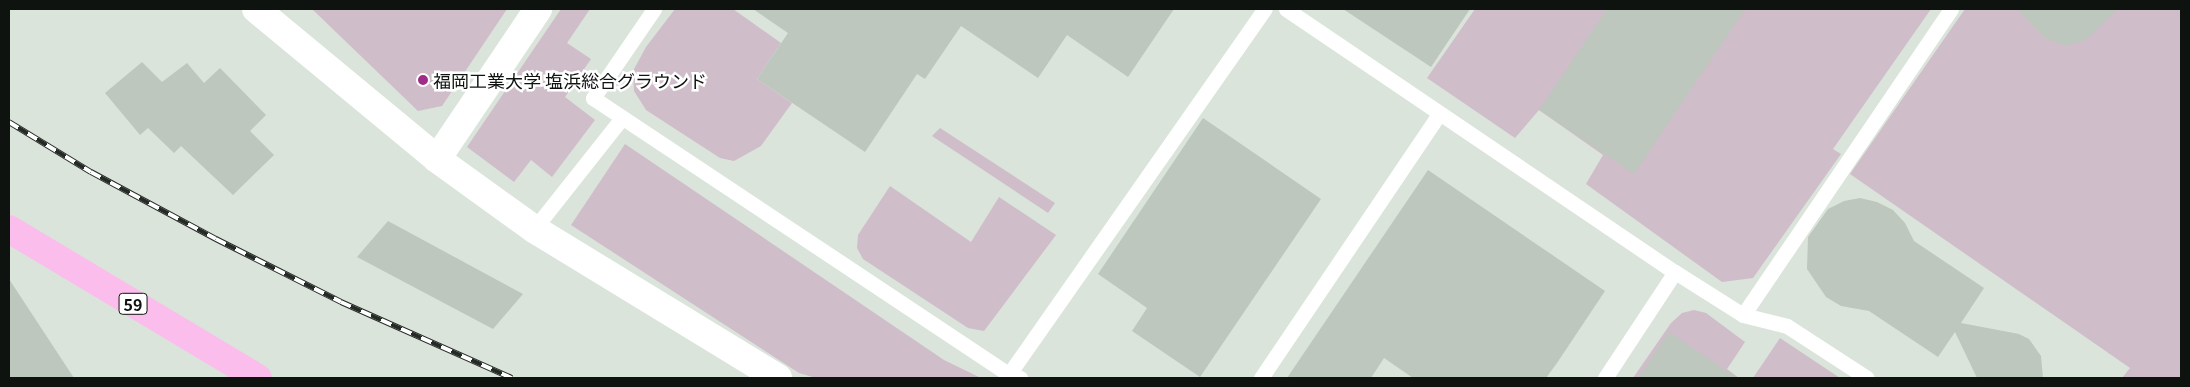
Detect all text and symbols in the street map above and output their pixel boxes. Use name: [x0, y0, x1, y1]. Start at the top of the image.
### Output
place label: 福岡工業大学 塩浜総合グラウンド: [433, 69, 707, 91]
marker: 福岡工業大学 塩浜総合グラウンド: [417, 74, 429, 86]
road number: 59: [118, 290, 148, 318]

